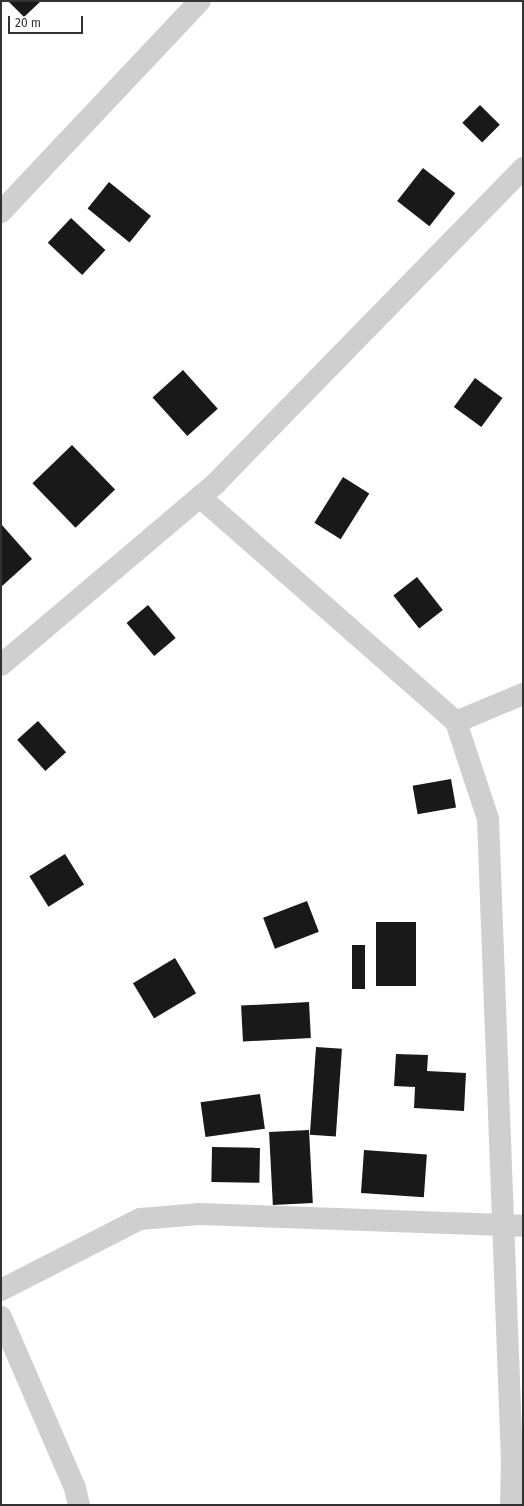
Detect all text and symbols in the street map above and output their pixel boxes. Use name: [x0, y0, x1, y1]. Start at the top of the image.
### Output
scale bar: [10, 8, 85, 34]
text: 20 m: [15, 16, 41, 30]

